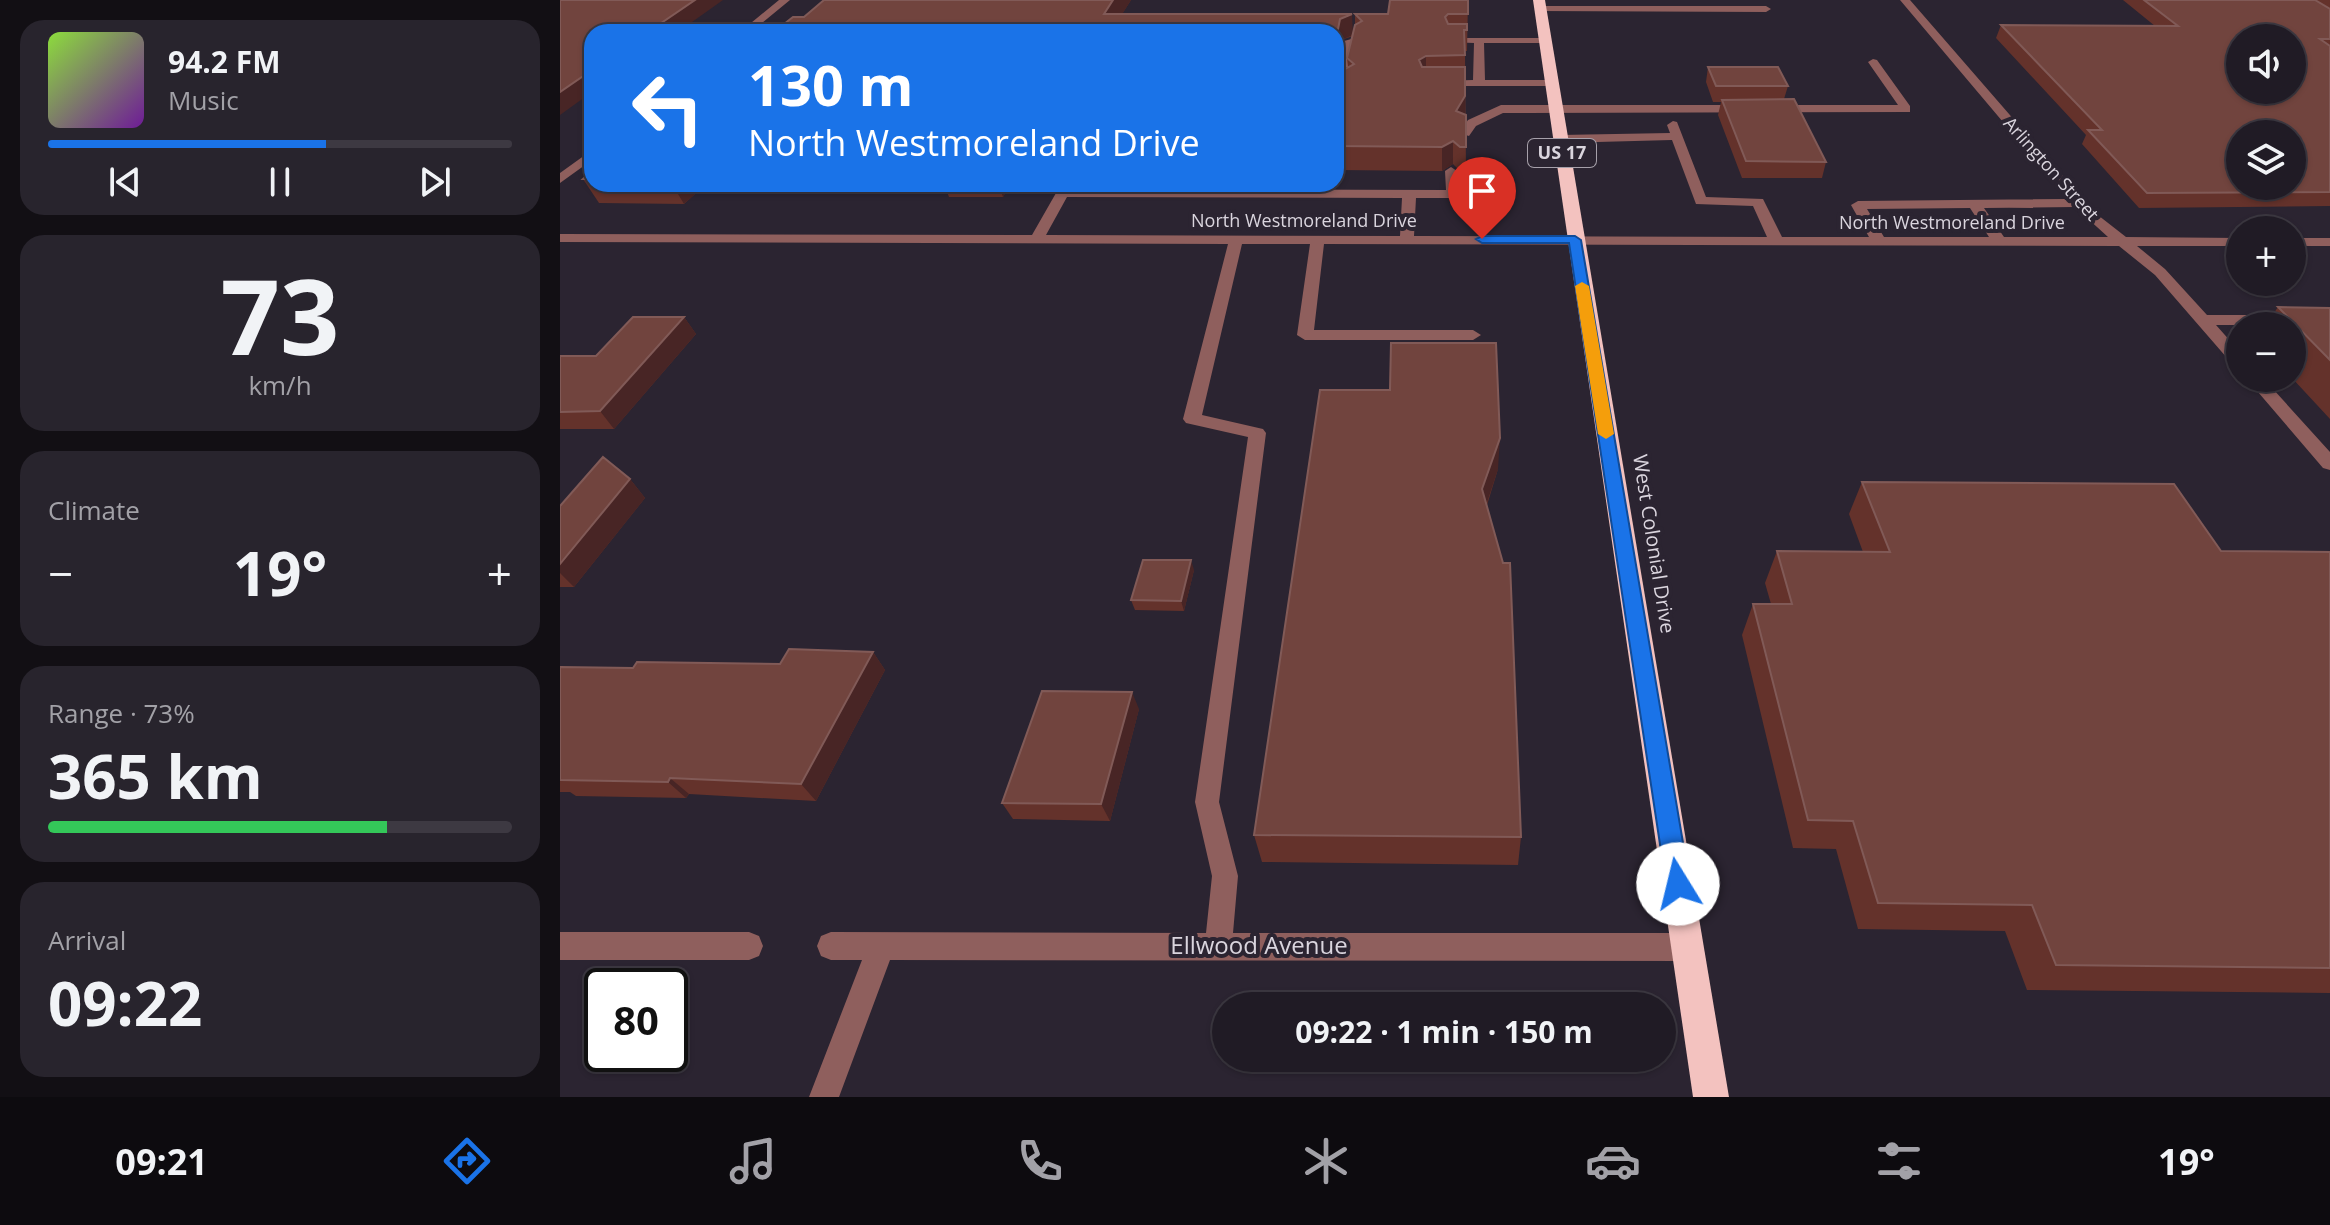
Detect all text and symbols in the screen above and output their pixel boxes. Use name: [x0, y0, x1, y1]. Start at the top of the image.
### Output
map controls: [2226, 24, 2306, 392]
button: sound: [2226, 24, 2306, 104]
text: 94.2 FM: [168, 41, 281, 82]
text: 130 m: [748, 46, 914, 122]
icon: left: [616, 56, 720, 160]
text: Music: [168, 82, 239, 118]
street label: Arlington Street: [1999, 111, 2105, 225]
text: North Westmoreland Drive: [748, 118, 1200, 167]
button: layers: [2226, 120, 2306, 200]
road number: US 17: [1528, 139, 1596, 167]
pin: [1448, 157, 1516, 239]
icon: previous: [103, 160, 147, 204]
icon: pause: [258, 160, 302, 204]
icon: next: [413, 160, 457, 204]
icon: arrive: [1460, 169, 1504, 213]
street label: North Westmoreland Drive: [1191, 208, 1417, 232]
street label: North Westmoreland Drive: [1839, 210, 2065, 234]
button: +: [2226, 216, 2306, 296]
text: 73: [221, 244, 339, 385]
button: −: [2226, 312, 2306, 392]
text: km/h: [248, 367, 312, 403]
street label: West Colonial Drive: [1627, 452, 1682, 635]
text: Climate: [48, 492, 140, 528]
text: 19°: [233, 532, 327, 614]
text: −: [48, 543, 73, 603]
text: +: [487, 543, 512, 603]
text: Range · 73%: [48, 695, 195, 731]
text: 365 km: [48, 735, 263, 817]
position arrow: [1636, 842, 1720, 926]
text: Arrival: [48, 922, 126, 958]
street label: Ellwood Avenue: [1170, 928, 1348, 961]
text: 09:22: [48, 962, 202, 1044]
speed limit sign: 80: [584, 968, 688, 1072]
text: 09:22 · 1 min · 150 m: [1295, 1011, 1593, 1052]
icon: directions: [439, 1133, 495, 1189]
icon: music: [725, 1133, 781, 1189]
icon: phone: [1012, 1133, 1068, 1189]
icon: climate: [1298, 1133, 1354, 1189]
icon: car: [1585, 1133, 1641, 1189]
icon: filters: [1871, 1133, 1927, 1189]
text: 09:21: [115, 1137, 208, 1186]
text: 19°: [2158, 1137, 2215, 1186]

